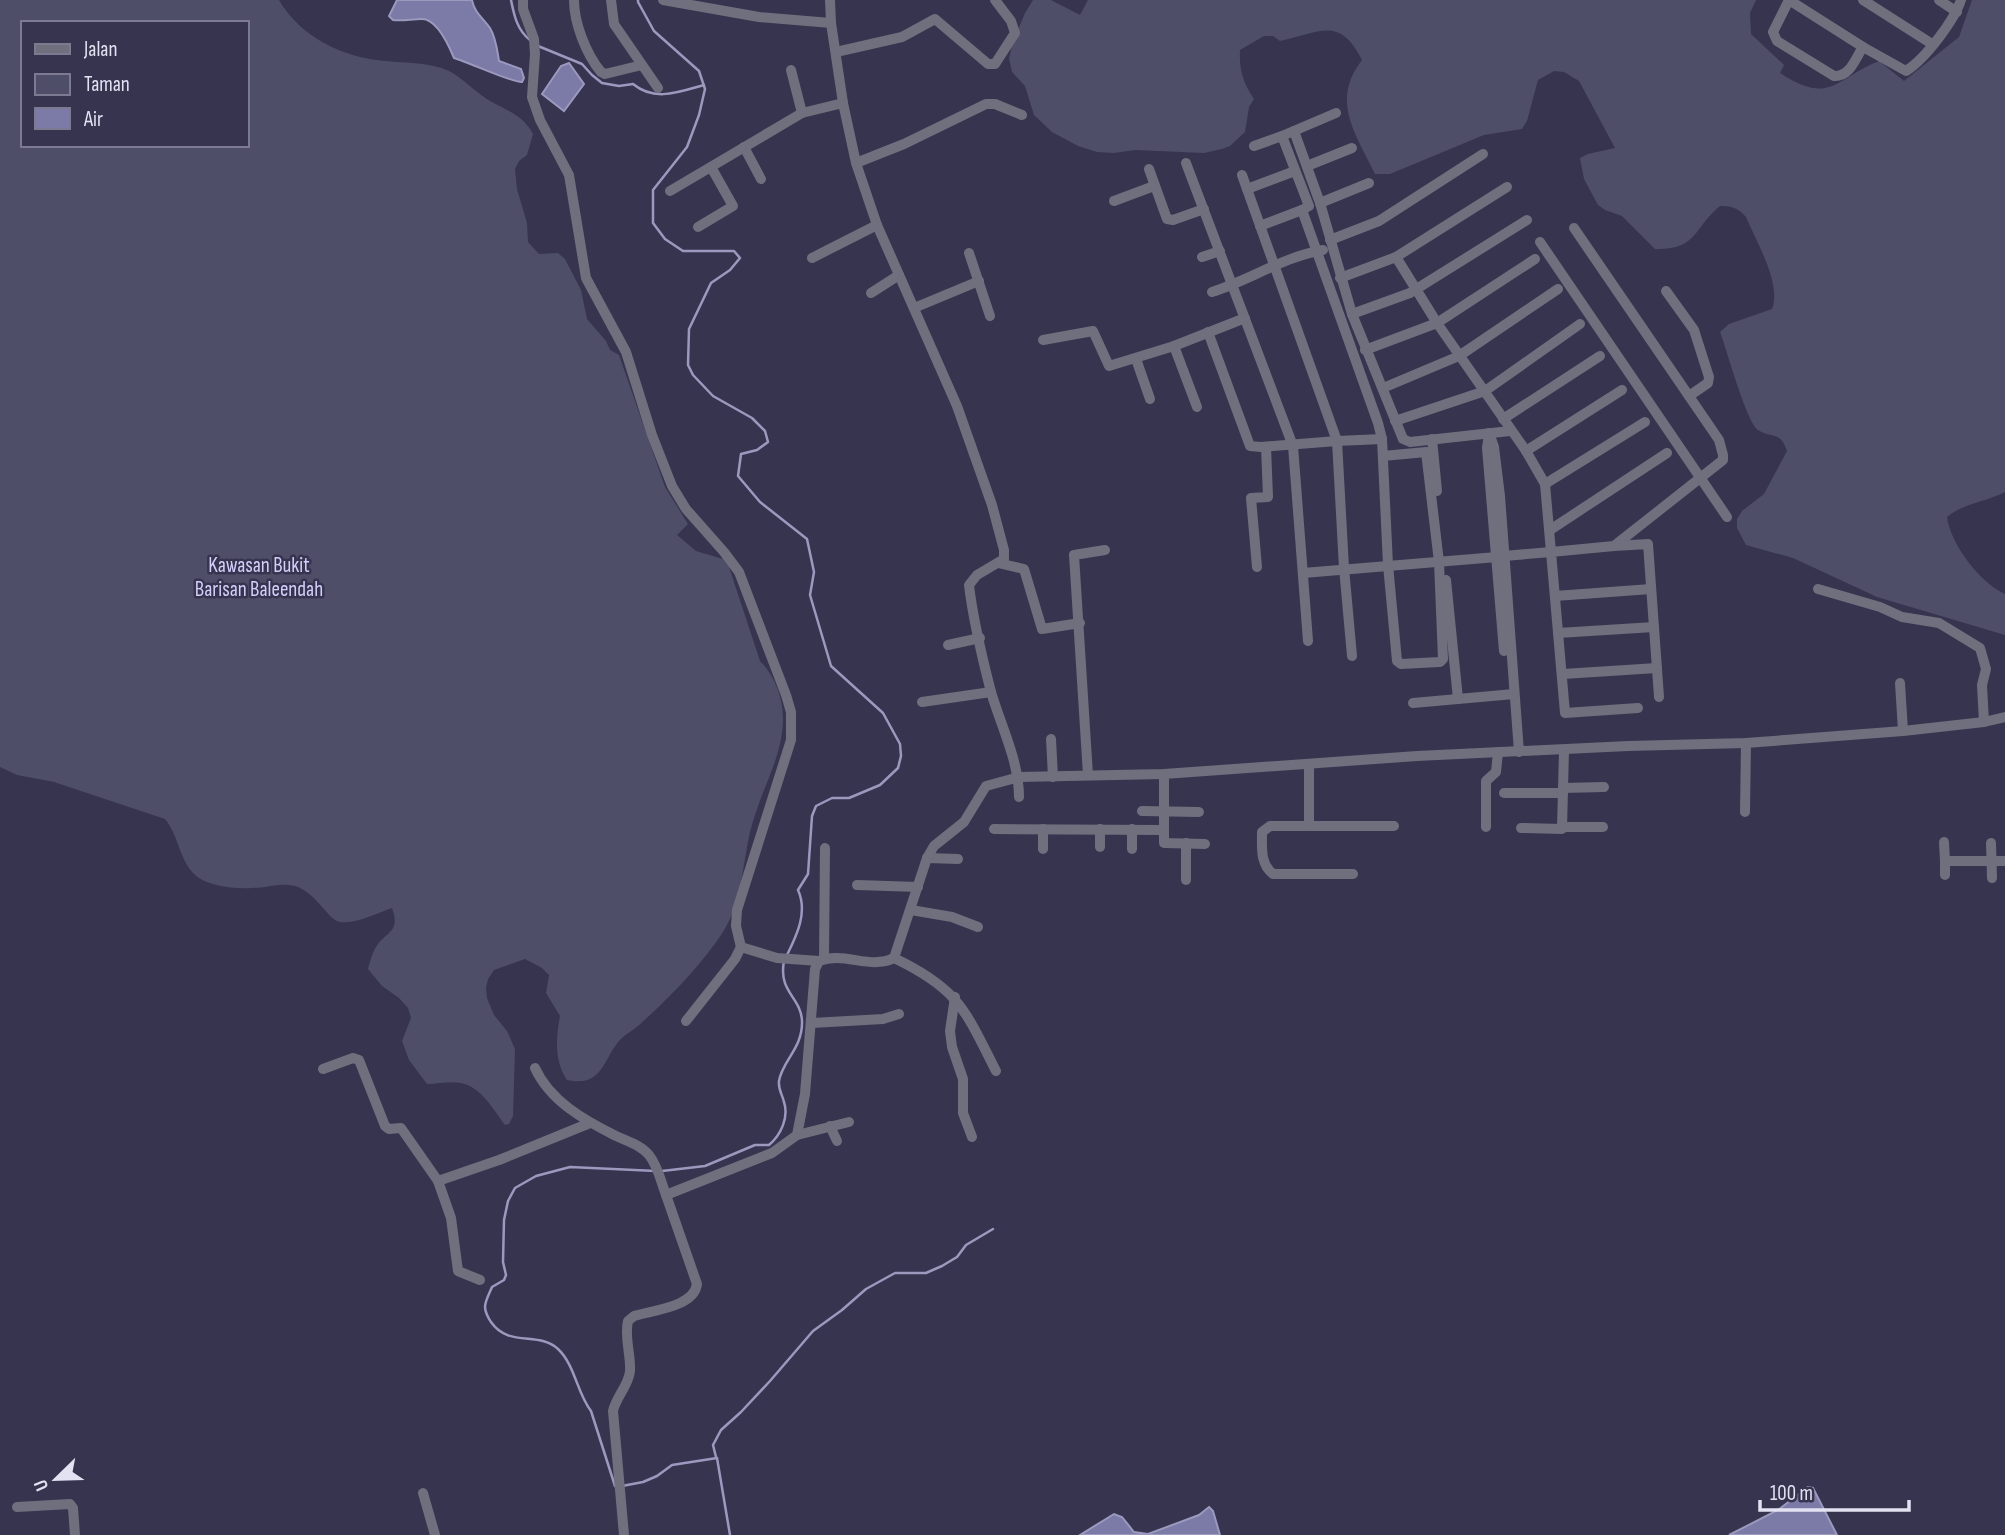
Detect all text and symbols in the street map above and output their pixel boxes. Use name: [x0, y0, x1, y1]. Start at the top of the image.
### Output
legend: [21, 21, 248, 147]
text: Jalan: [83, 37, 117, 62]
text: Taman: [84, 72, 130, 97]
text: Air: [83, 107, 103, 132]
park label: Kawasan Bukit Barisan Baleendah: [195, 553, 323, 602]
north arrow: [21, 1444, 91, 1514]
scale bar: [1760, 1468, 1909, 1512]
text: U: [29, 1476, 54, 1494]
text: 100 m: [1770, 1481, 1813, 1506]

